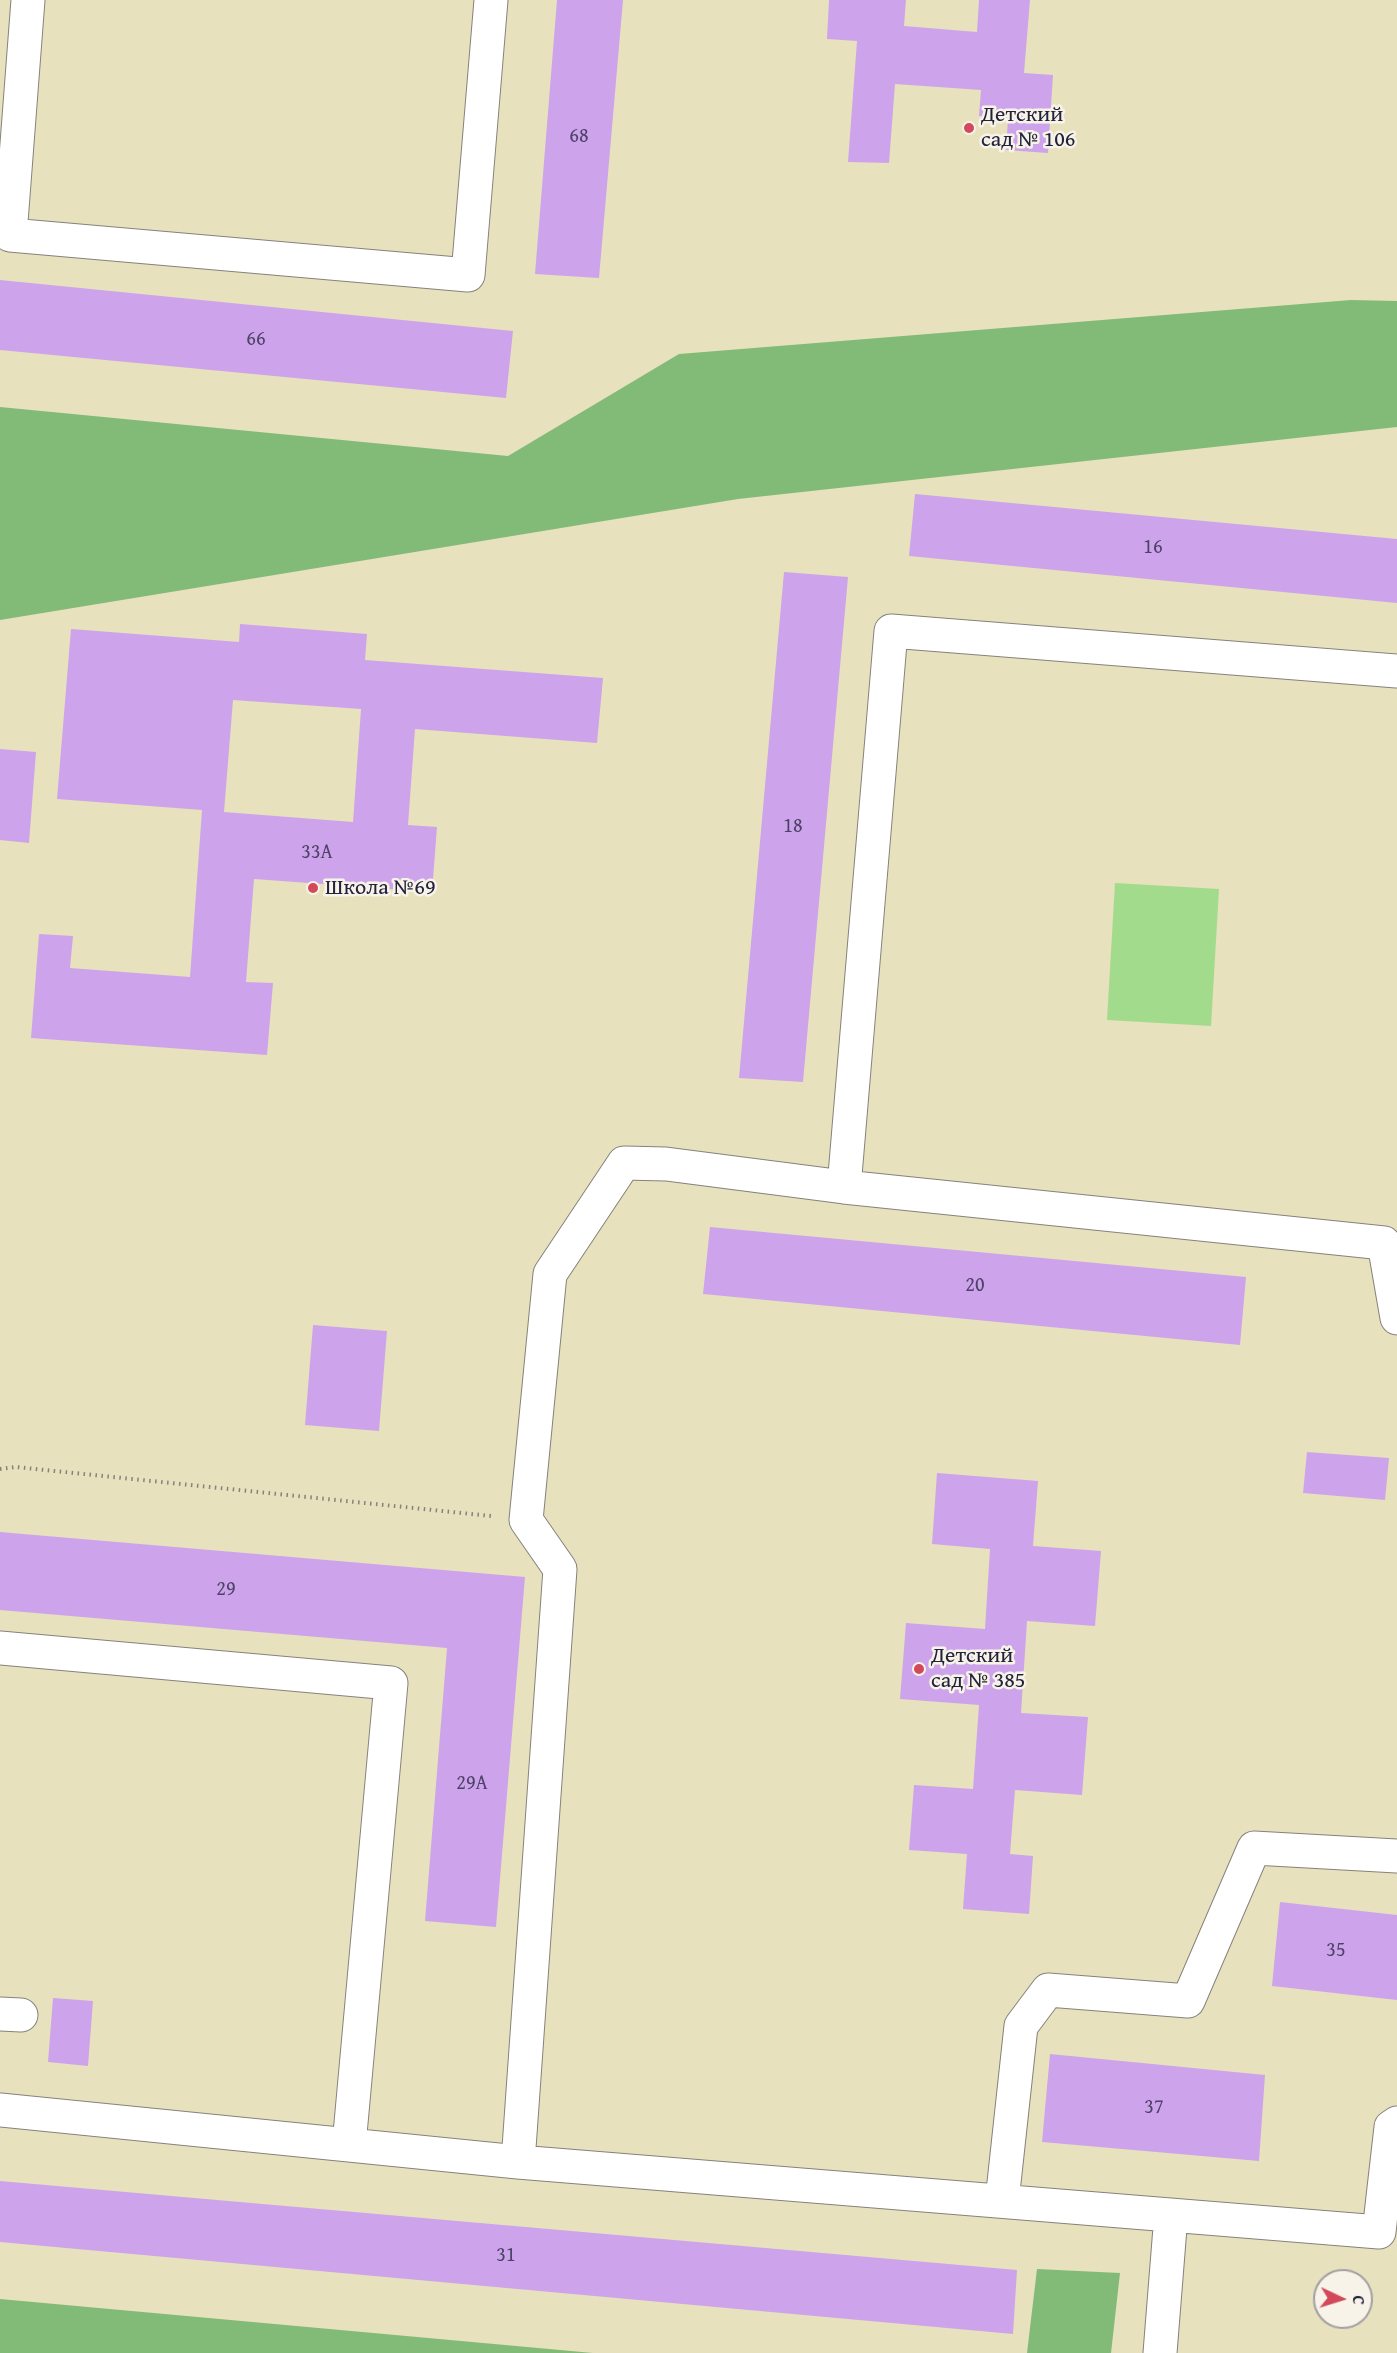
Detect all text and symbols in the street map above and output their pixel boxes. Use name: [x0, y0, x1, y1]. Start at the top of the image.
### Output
place label: Детский сад № 106: [981, 102, 1075, 154]
marker: Детский сад № 106: [962, 121, 976, 135]
house number: 68: [569, 125, 589, 149]
house number: 66: [246, 328, 266, 352]
house number: 16: [1143, 536, 1163, 560]
house number: 18: [783, 815, 803, 839]
house number: 33А: [301, 841, 333, 865]
place label: Школа №69: [325, 875, 436, 901]
marker: Школа №69: [306, 881, 320, 895]
house number: 20: [965, 1274, 985, 1298]
house number: 29: [216, 1578, 236, 1602]
place label: Детский сад № 385: [931, 1643, 1025, 1694]
marker: Детский сад № 385: [912, 1662, 926, 1676]
house number: 29А: [456, 1772, 488, 1796]
house number: 35: [1326, 1939, 1346, 1963]
house number: 37: [1144, 2096, 1164, 2120]
house number: 31: [496, 2244, 516, 2268]
north arrow: [1313, 2269, 1373, 2329]
text: С: [1347, 2295, 1371, 2305]

